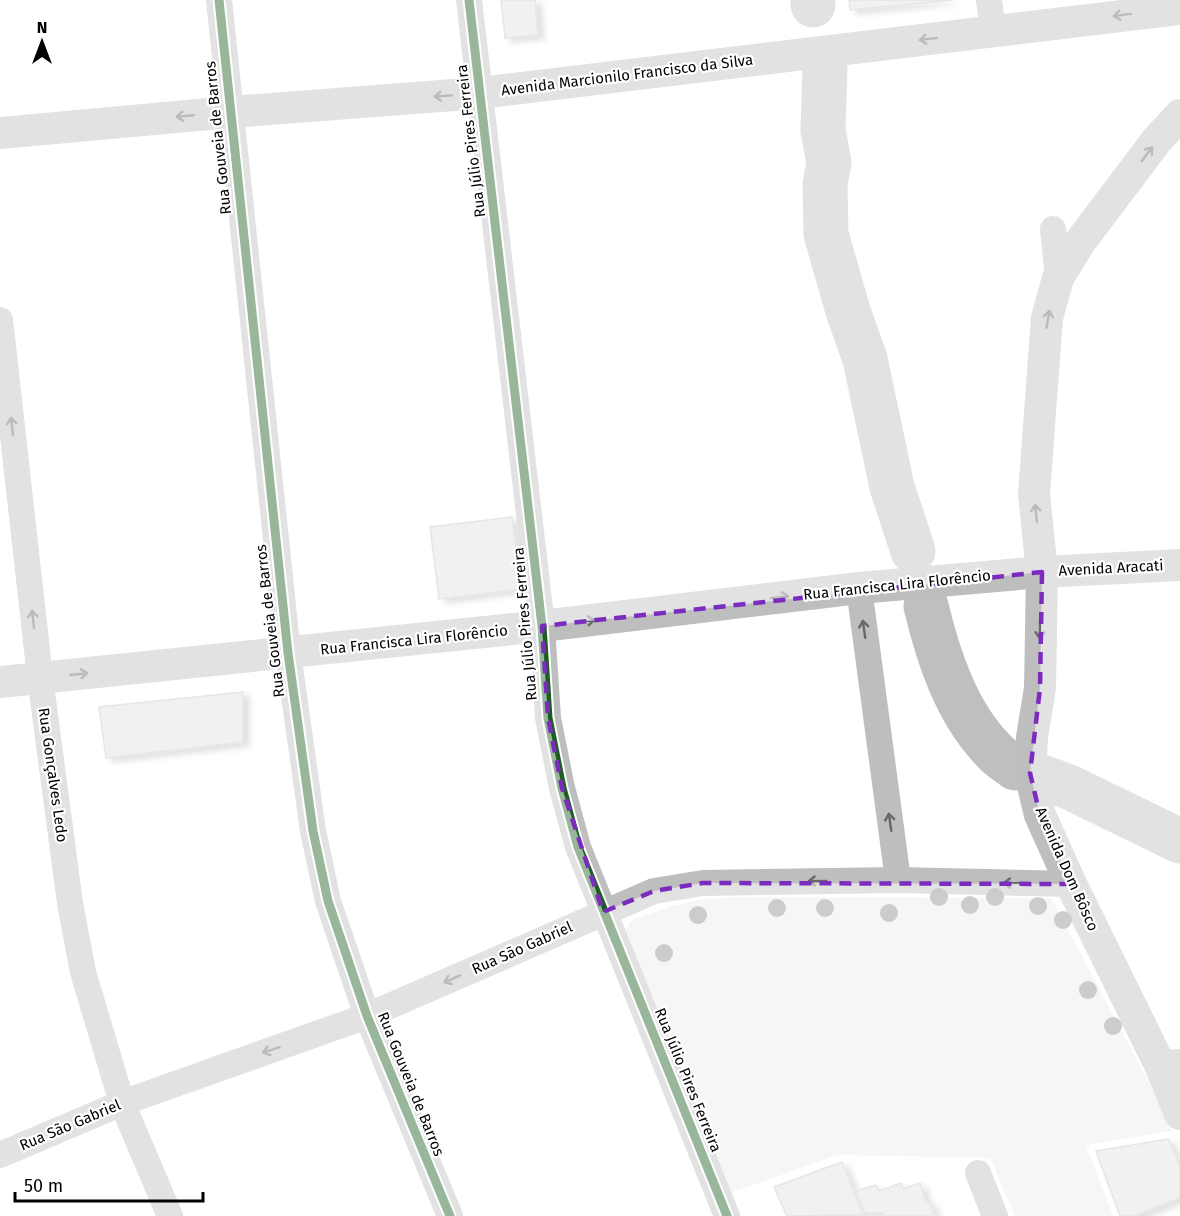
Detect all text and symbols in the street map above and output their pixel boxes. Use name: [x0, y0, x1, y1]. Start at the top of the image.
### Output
one-way arrow: [1112, 10, 1132, 21]
north arrow: [12, 12, 72, 72]
text: N: [37, 18, 47, 37]
one-way arrow: [919, 33, 939, 44]
street label: Avenida Marcionilo Francisco da Silva: [500, 51, 754, 99]
street label: Rua Gouveia de Barros: [201, 60, 235, 216]
street label: Rua Júlio Pires Ferreira: [453, 63, 489, 219]
one-way arrow: [433, 90, 453, 101]
one-way arrow: [176, 111, 196, 122]
one-way arrow: [1140, 147, 1153, 163]
one-way arrow: [1043, 310, 1054, 330]
one-way arrow: [6, 416, 17, 436]
one-way arrow: [1030, 504, 1041, 524]
street label: Rua Gouveia de Barros: [252, 543, 288, 699]
street label: Rua Júlio Pires Ferreira: [509, 546, 541, 702]
street label: Avenida Aracati: [1058, 556, 1164, 580]
street label: Rua Francisca Lira Florêncio: [802, 566, 992, 604]
one-way arrow: [769, 592, 789, 603]
one-way arrow: [28, 610, 39, 630]
one-way arrow: [576, 615, 596, 626]
one-way arrow: [858, 620, 869, 639]
one-way arrow: [1035, 620, 1046, 640]
street label: Rua Francisca Lira Florêncio: [319, 621, 509, 659]
one-way arrow: [69, 668, 89, 679]
street label: Rua Gonçalves Ledo: [35, 707, 71, 843]
street label: Avenida Dom Bôsco: [1032, 804, 1102, 934]
one-way arrow: [884, 813, 895, 833]
one-way arrow: [808, 876, 828, 887]
one-way arrow: [1003, 877, 1023, 889]
street label: Rua São Gabriel: [469, 918, 576, 978]
one-way arrow: [444, 974, 462, 985]
street label: Rua Júlio Pires Ferreira: [651, 1005, 725, 1155]
street label: Rua Gouveia de Barros: [374, 1009, 448, 1159]
one-way arrow: [262, 1046, 281, 1057]
street label: Rua São Gabriel: [17, 1095, 124, 1154]
scale bar: [15, 1165, 202, 1203]
text: 50 m: [24, 1175, 63, 1197]

